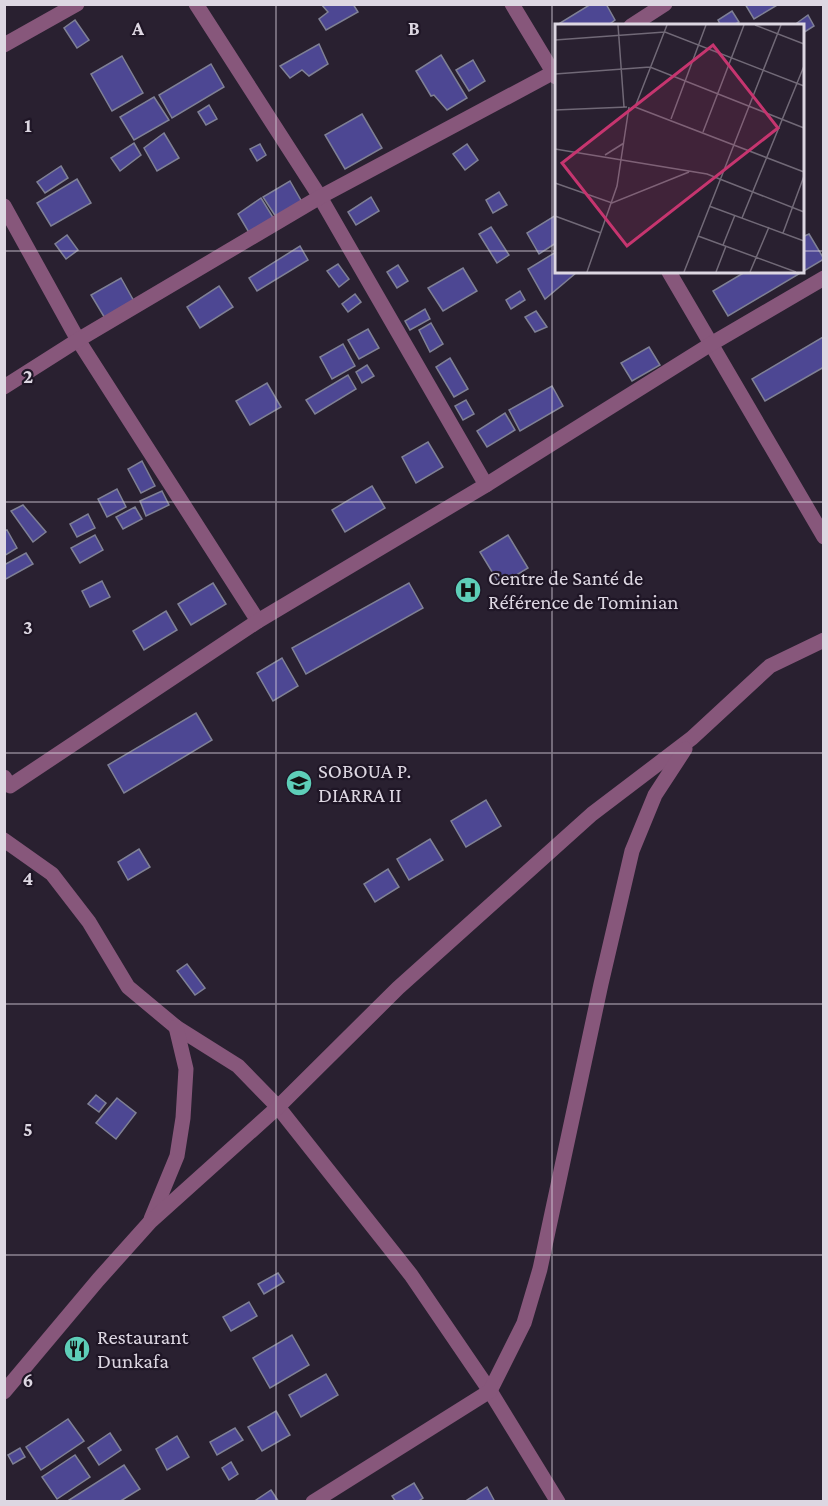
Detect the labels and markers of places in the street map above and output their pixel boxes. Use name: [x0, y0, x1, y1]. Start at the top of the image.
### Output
place label: Centre de Santé de Référence de Tominian: [488, 566, 679, 614]
hospital icon: Centre de Santé de Référence de Tominian: [453, 575, 483, 605]
place label: SOBOUA P. DIARRA II: [318, 759, 411, 807]
school or university icon: SOBOUA P. DIARRA II: [284, 768, 314, 798]
place label: Restaurant Dunkafa: [97, 1325, 190, 1373]
restaurant icon: Restaurant Dunkafa: [62, 1334, 92, 1364]

